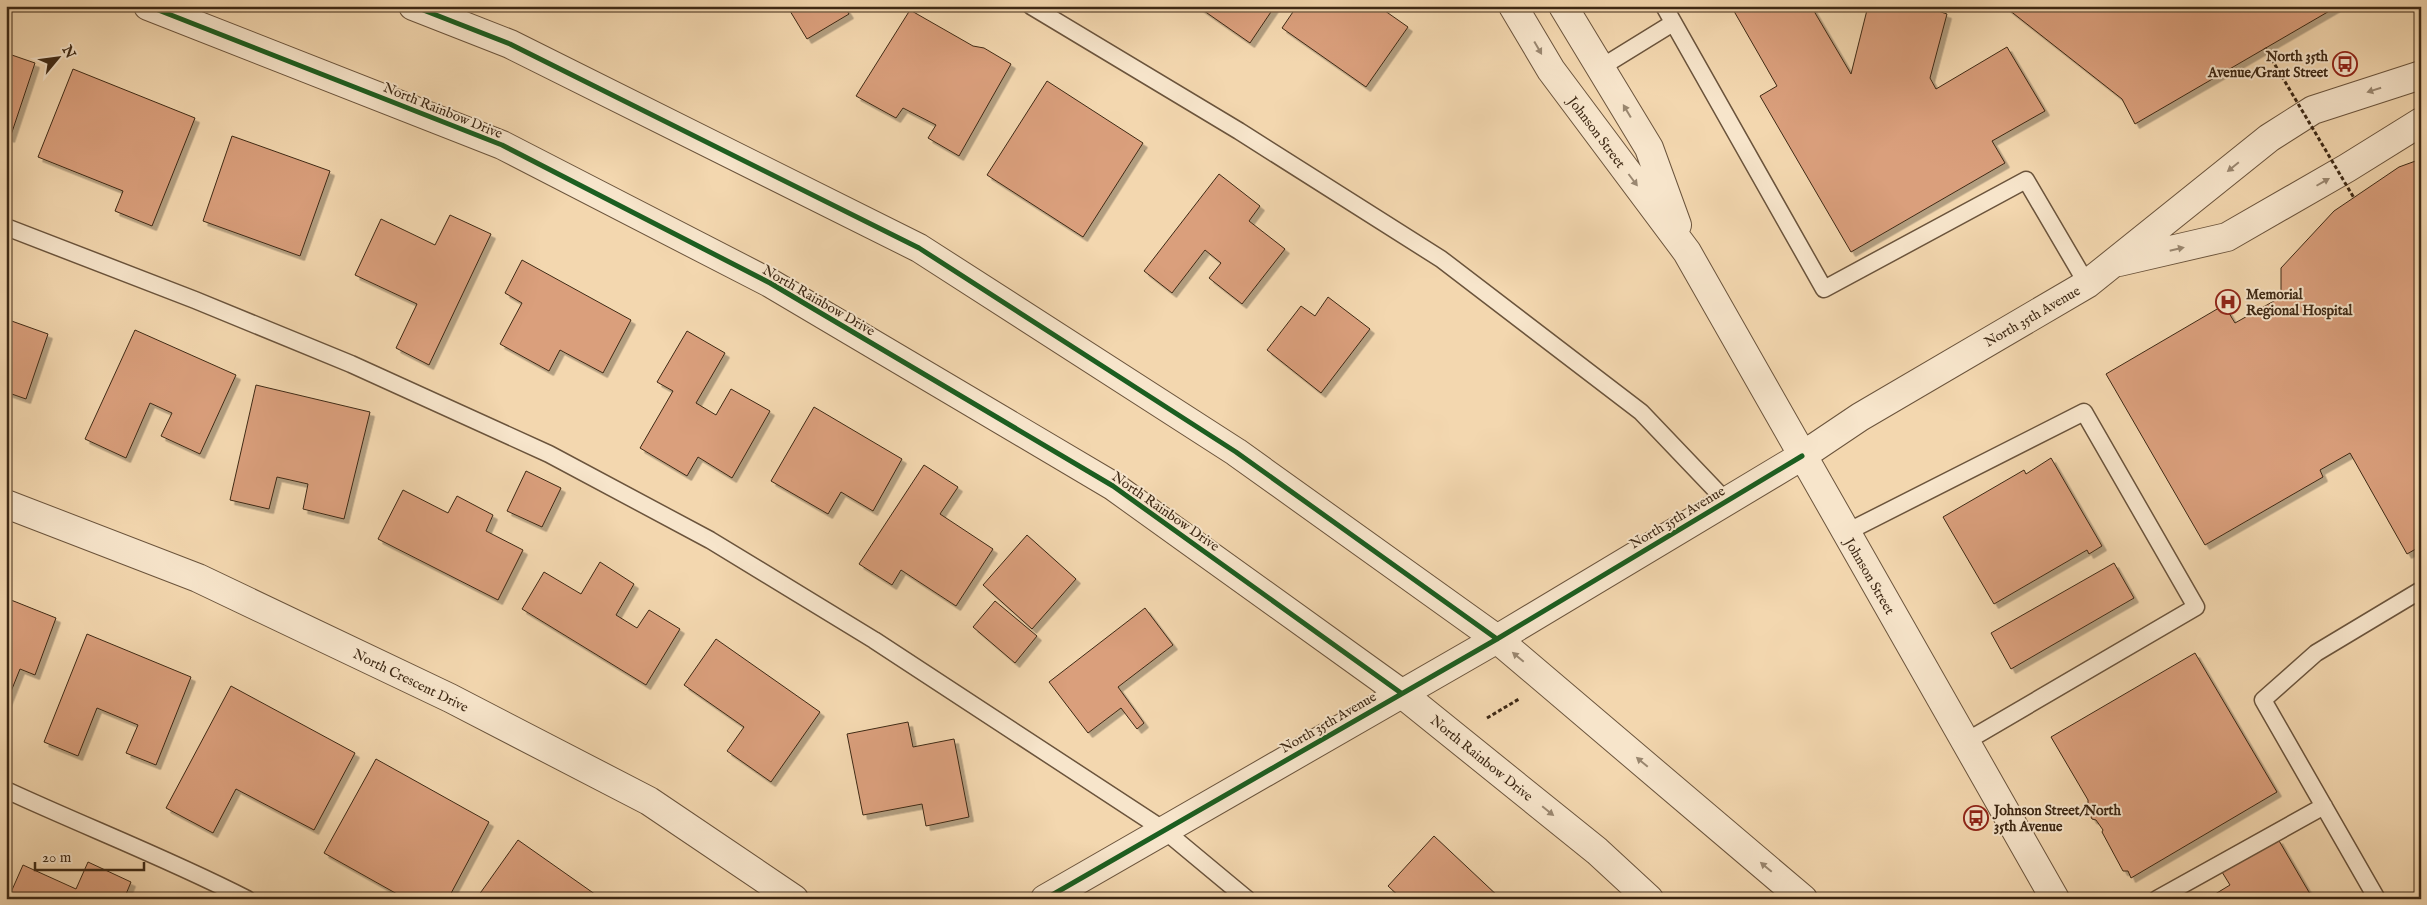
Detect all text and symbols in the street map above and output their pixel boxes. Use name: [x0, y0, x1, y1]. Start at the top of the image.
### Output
north arrow: [32, 32, 82, 82]
one-way arrow: [1534, 41, 1542, 56]
text: N: [57, 42, 79, 62]
place label: North 35th Avenue/Grant Street: [2207, 48, 2329, 82]
bus stop icon: North 35th Avenue/Grant Street: [2332, 51, 2358, 77]
street label: North Rainbow Drive: [380, 79, 505, 143]
one-way arrow: [2367, 87, 2382, 94]
street label: Johnson Street: [1562, 91, 1629, 172]
one-way arrow: [1622, 105, 1631, 118]
one-way arrow: [2227, 161, 2240, 172]
one-way arrow: [1628, 173, 1638, 187]
one-way arrow: [2317, 177, 2330, 186]
one-way arrow: [2169, 245, 2184, 253]
street label: North Rainbow Drive: [759, 261, 879, 341]
street label: North 35th Avenue: [1981, 282, 2084, 352]
place label: Memorial Regional Hospital: [2246, 286, 2354, 320]
hospital icon: Memorial Regional Hospital: [2215, 289, 2241, 315]
street label: North Rainbow Drive: [1108, 468, 1223, 556]
street label: North 35th Avenue: [1627, 482, 1729, 553]
street label: Johnson Street: [1839, 533, 1898, 618]
street label: North Crescent Drive: [350, 645, 472, 717]
one-way arrow: [1513, 651, 1525, 663]
street label: North 35th Avenue: [1277, 688, 1380, 758]
street label: North Rainbow Drive: [1426, 712, 1537, 806]
one-way arrow: [1637, 756, 1649, 768]
place label: Johnson Street/North 35th Avenue: [1992, 802, 2121, 836]
bus stop icon: Johnson Street/North 35th Avenue: [1963, 805, 1989, 831]
one-way arrow: [1541, 806, 1554, 817]
scale bar: [35, 840, 144, 872]
text: 20 m: [42, 848, 72, 867]
one-way arrow: [1760, 862, 1773, 873]

